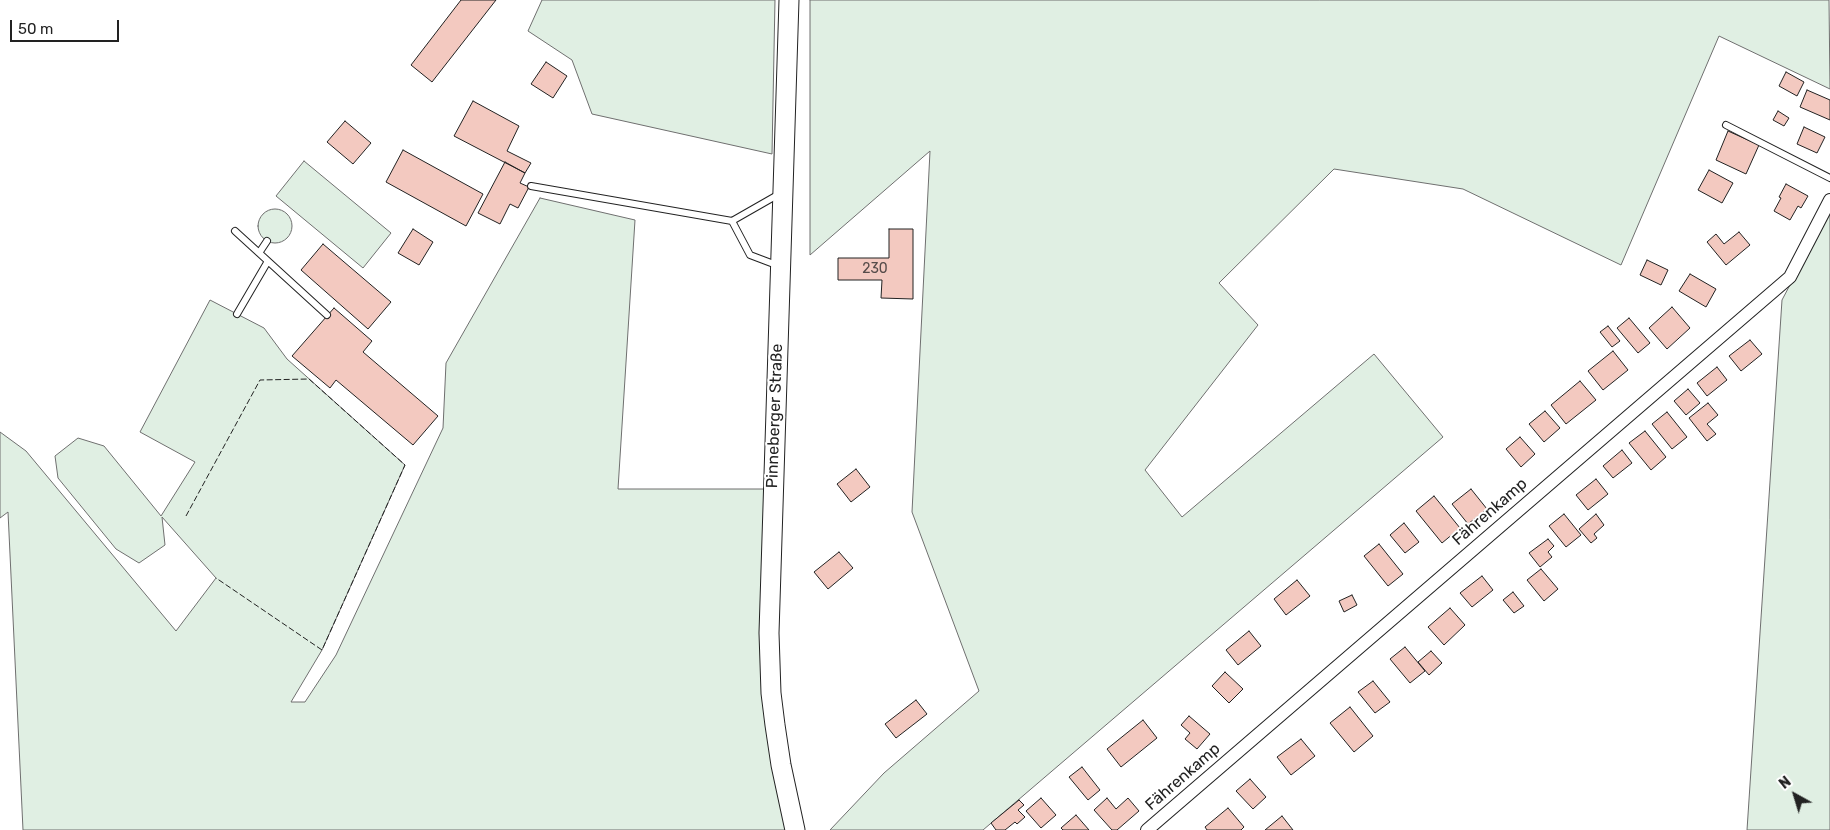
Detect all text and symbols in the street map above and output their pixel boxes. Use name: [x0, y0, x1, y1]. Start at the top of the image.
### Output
scale bar: [12, 10, 121, 42]
text: 50 m: [18, 20, 53, 38]
house number: 230: [862, 261, 888, 277]
street label: Pinneberger Straße: [763, 343, 787, 489]
street label: Fährenkamp: [1449, 474, 1531, 550]
street label: Fährenkamp: [1142, 739, 1224, 815]
north arrow: [1770, 770, 1820, 820]
text: N: [1776, 773, 1795, 793]

